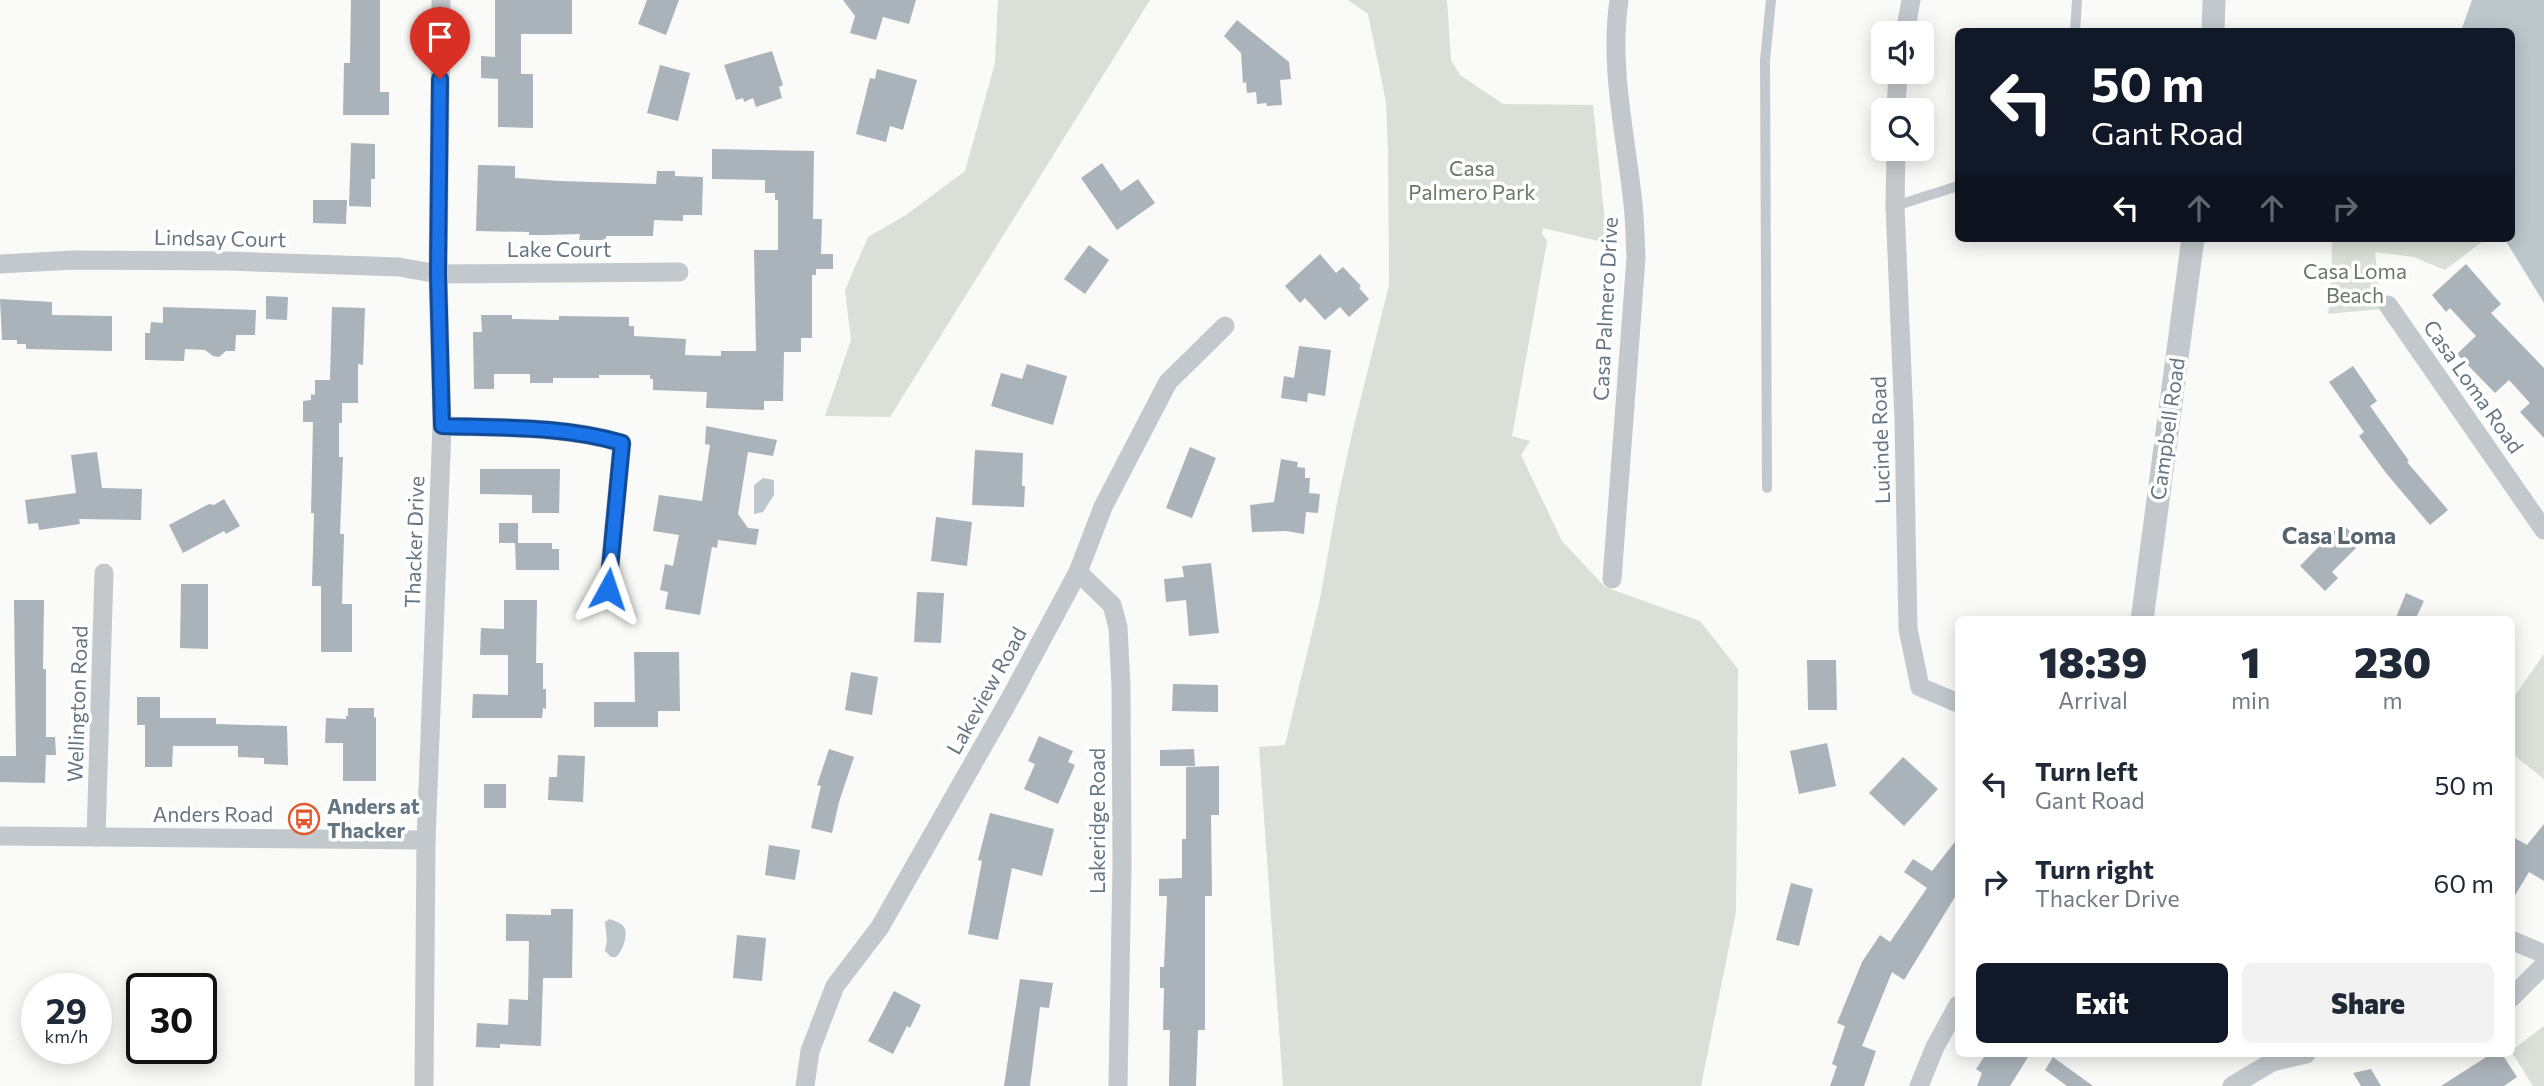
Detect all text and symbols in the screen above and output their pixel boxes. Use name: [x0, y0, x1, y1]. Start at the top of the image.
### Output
pin: [410, 7, 470, 79]
icon: arrive: [421, 18, 459, 56]
map controls: [1871, 21, 1934, 161]
button: sound: [1871, 21, 1934, 84]
text: 50 m: [2091, 52, 2204, 112]
icon: left: [1976, 56, 2067, 147]
button: search: [1871, 98, 1934, 161]
text: Gant Road: [2091, 112, 2244, 152]
park label: Casa Palmero Park: [1408, 155, 1536, 204]
icon: left: [2107, 189, 2145, 227]
icon: ahead: [2180, 189, 2218, 227]
icon: ahead: [2253, 189, 2291, 227]
icon: right: [2326, 189, 2364, 227]
street label: Casa Palmero Drive: [1587, 216, 1622, 402]
street label: Lindsay Court: [154, 224, 286, 251]
street label: Lake Court: [507, 236, 611, 261]
park label: Casa Loma Beach: [2303, 258, 2407, 307]
street label: Casa Loma Road: [2419, 315, 2529, 458]
street label: Campbell Road: [2144, 356, 2189, 502]
street label: Lucinde Road: [1865, 376, 1894, 504]
street label: Thacker Drive: [399, 476, 428, 608]
district label: Casa Loma: [2282, 521, 2396, 549]
position arrow: [571, 552, 645, 626]
street label: Lakeview Road: [940, 622, 1031, 758]
street label: Wellington Road: [61, 625, 92, 783]
text: 18:39: [2039, 635, 2147, 687]
text: 1: [2241, 635, 2260, 687]
text: 230: [2354, 635, 2431, 687]
text: Arrival: [2058, 686, 2128, 714]
text: min: [2231, 686, 2270, 714]
text: m: [2383, 686, 2403, 714]
street label: Lakeridge Road: [1084, 748, 1109, 894]
text: Turn left: [2035, 755, 2138, 786]
icon: left: [1976, 765, 2014, 803]
text: 50 m: [2434, 769, 2494, 800]
text: Gant Road: [2035, 786, 2145, 814]
place label: Anders at Thacker: [327, 793, 420, 842]
street label: Anders Road: [153, 801, 273, 826]
bus stop icon: Anders at Thacker: [287, 802, 321, 836]
text: Turn right: [2035, 853, 2154, 884]
icon: right: [1976, 863, 2014, 901]
text: 60 m: [2434, 867, 2494, 898]
text: Thacker Drive: [2035, 884, 2180, 912]
button: Exit: [1976, 963, 2228, 1043]
button: Share: [2242, 963, 2494, 1043]
speed limit sign: 30: [126, 973, 217, 1064]
text: 29: [46, 988, 87, 1031]
text: km/h: [45, 1025, 88, 1047]

